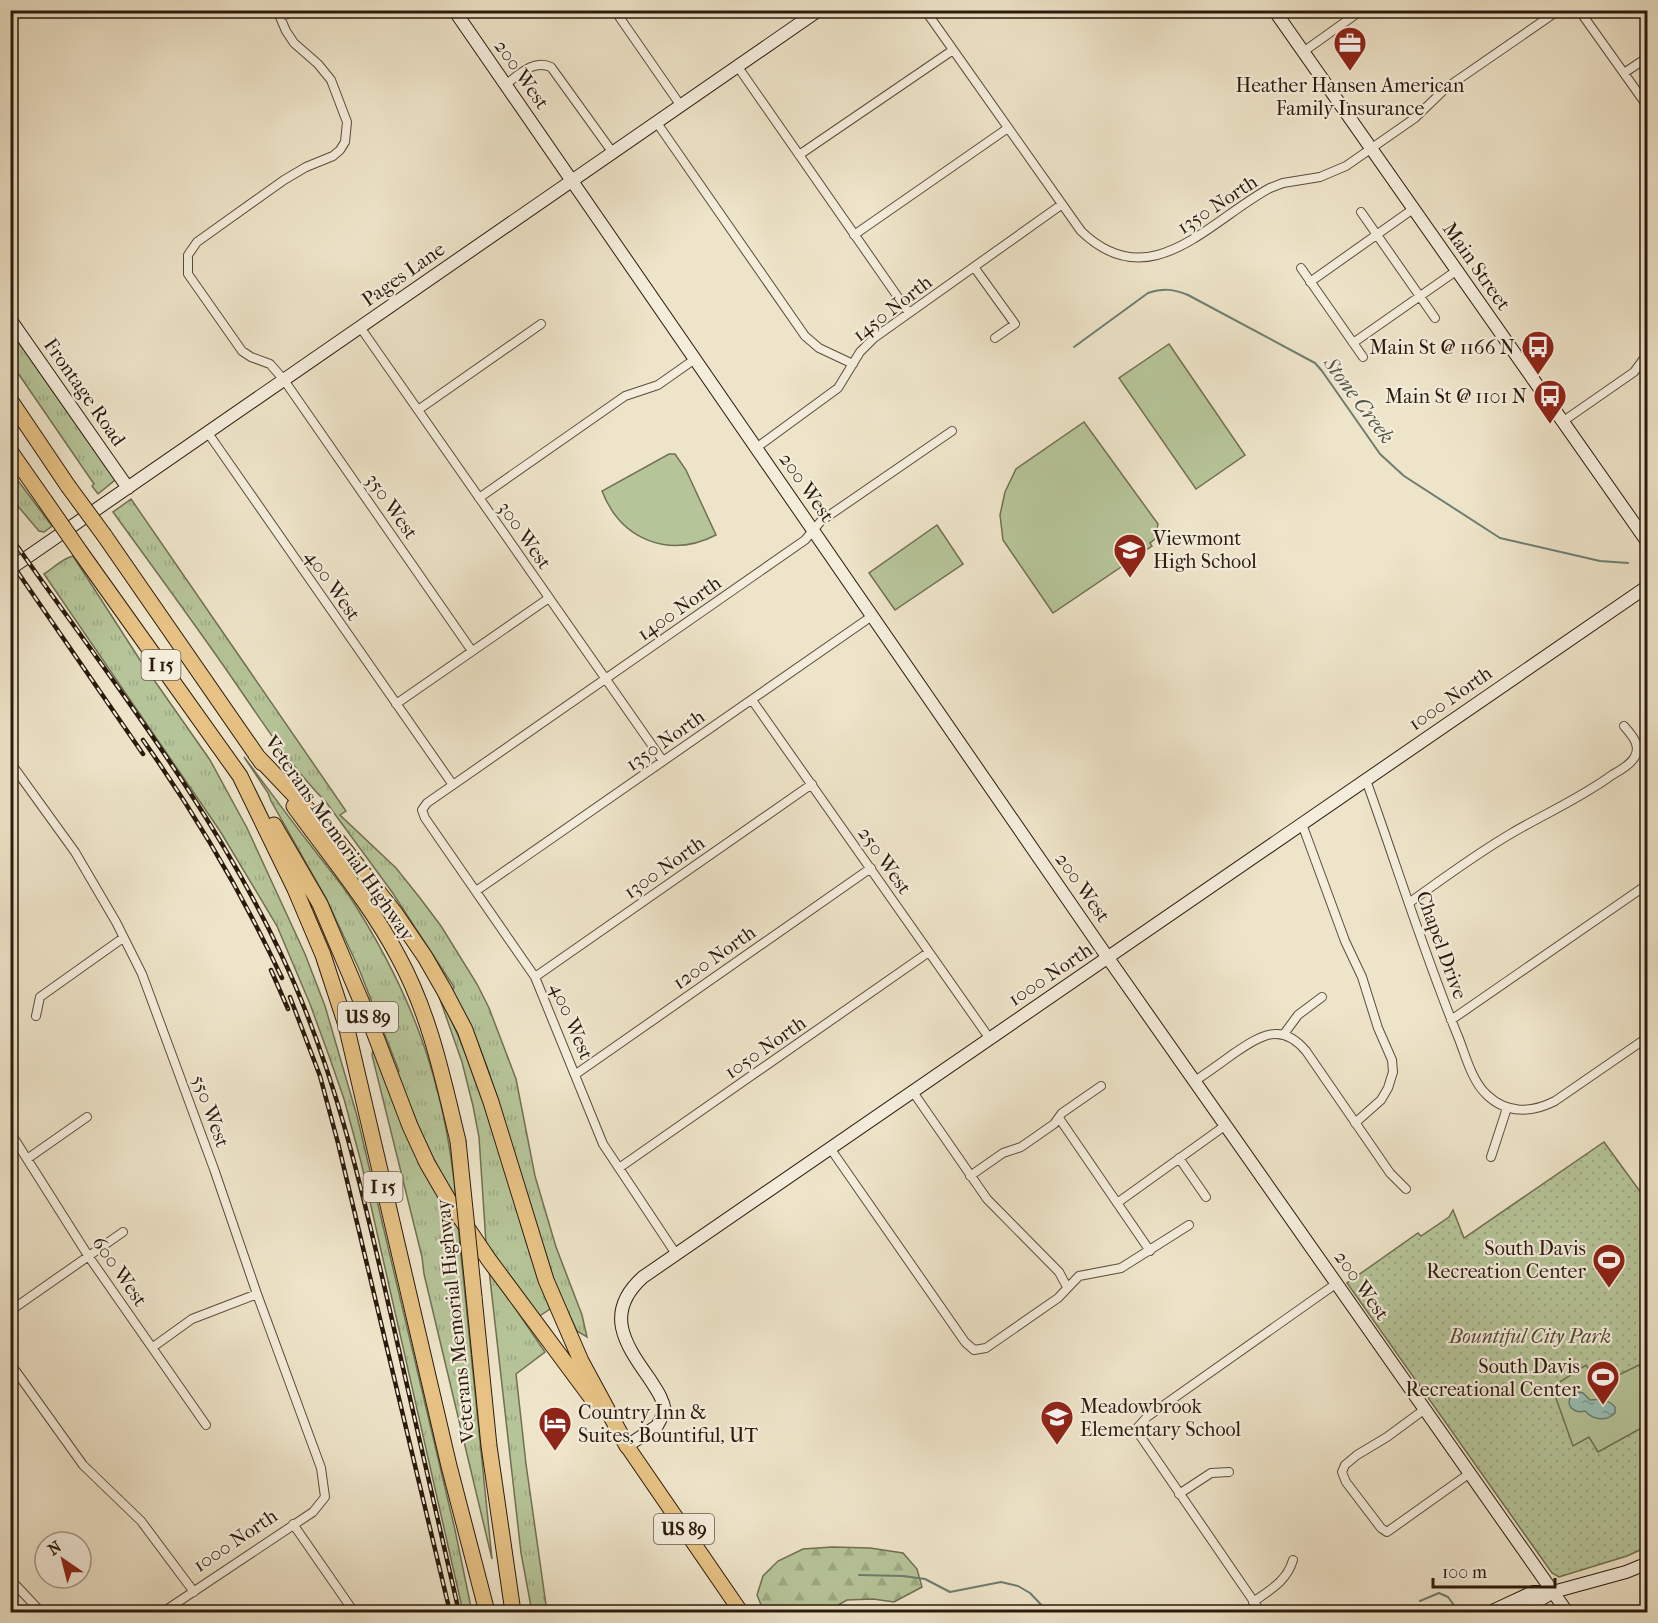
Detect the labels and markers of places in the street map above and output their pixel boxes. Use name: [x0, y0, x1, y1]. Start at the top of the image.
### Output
office icon: Heather Hansen American Family Insurance: [1332, 25, 1368, 72]
place label: Heather Hansen American Family Insurance: [1236, 74, 1465, 120]
bus stop icon: Main St @ 1166 N: [1520, 329, 1556, 376]
place label: Main St @ 1166 N: [1369, 336, 1515, 359]
bus stop icon: Main St @ 1101 N: [1532, 378, 1568, 425]
place label: Main St @ 1101 N: [1385, 385, 1527, 408]
place label: Viewmont High School: [1152, 527, 1257, 573]
school or university icon: Viewmont High School: [1112, 532, 1148, 579]
place label: South Davis Recreation Center: [1426, 1237, 1586, 1283]
sports icon: South Davis Recreation Center: [1591, 1242, 1627, 1289]
place label: South Davis Recreational Center: [1406, 1355, 1580, 1401]
sports icon: South Davis Recreational Center: [1585, 1359, 1621, 1406]
place label: Meadowbrook Elementary School: [1080, 1395, 1242, 1441]
school or university icon: Meadowbrook Elementary School: [1039, 1399, 1075, 1446]
place label: Country Inn & Suites, Bountiful, UT: [578, 1401, 758, 1447]
hotel icon: Country Inn & Suites, Bountiful, UT: [537, 1405, 573, 1452]

